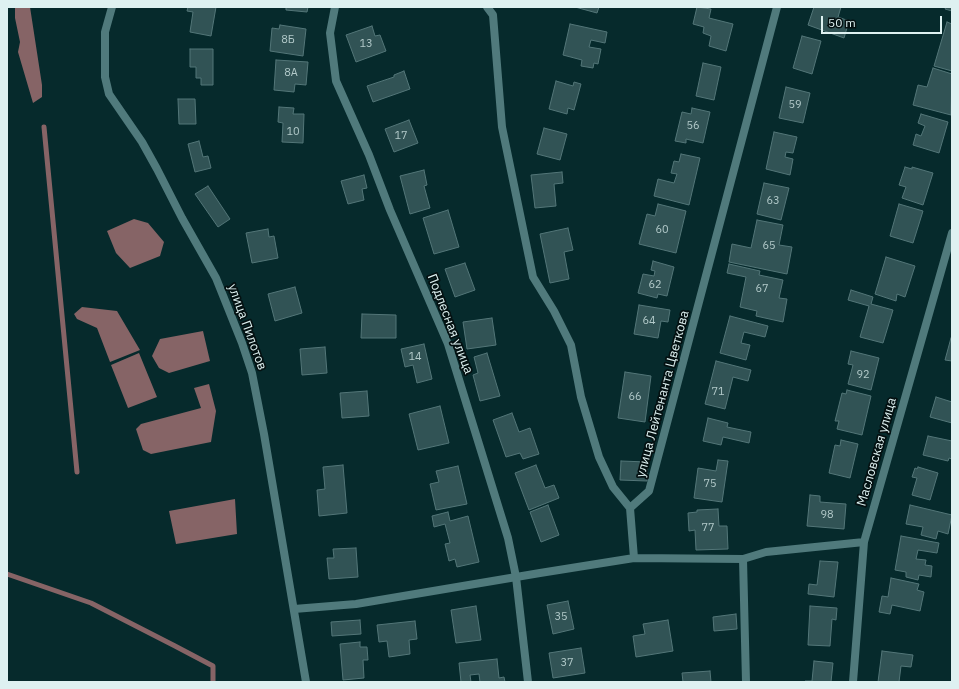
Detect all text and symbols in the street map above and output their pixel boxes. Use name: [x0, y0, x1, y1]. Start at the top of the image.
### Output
scale bar: [823, 8, 944, 34]
text: 50 m: [828, 15, 856, 30]
house number: 8Б: [281, 33, 295, 47]
house number: 13: [359, 37, 373, 51]
house number: 8А: [284, 66, 298, 80]
house number: 59: [788, 98, 802, 112]
house number: 56: [686, 119, 700, 133]
house number: 10: [286, 125, 300, 139]
house number: 17: [394, 129, 408, 143]
house number: 63: [766, 194, 780, 208]
house number: 60: [655, 223, 669, 237]
house number: 65: [762, 239, 776, 253]
street label: Подлесная улица: [424, 272, 476, 376]
house number: 62: [648, 278, 662, 292]
street label: улица Пилотов: [224, 282, 270, 372]
house number: 67: [755, 282, 769, 296]
street label: улица Лейтенанта Цветкова: [633, 309, 693, 479]
house number: 64: [642, 314, 656, 328]
house number: 14: [408, 350, 422, 364]
house number: 92: [856, 368, 870, 382]
house number: 71: [711, 385, 725, 399]
house number: 66: [628, 390, 642, 404]
street label: Масловская улица: [854, 396, 900, 508]
house number: 75: [703, 477, 717, 491]
house number: 98: [820, 508, 834, 522]
house number: 77: [701, 521, 715, 535]
house number: 35: [554, 610, 568, 624]
house number: 37: [560, 656, 574, 670]

